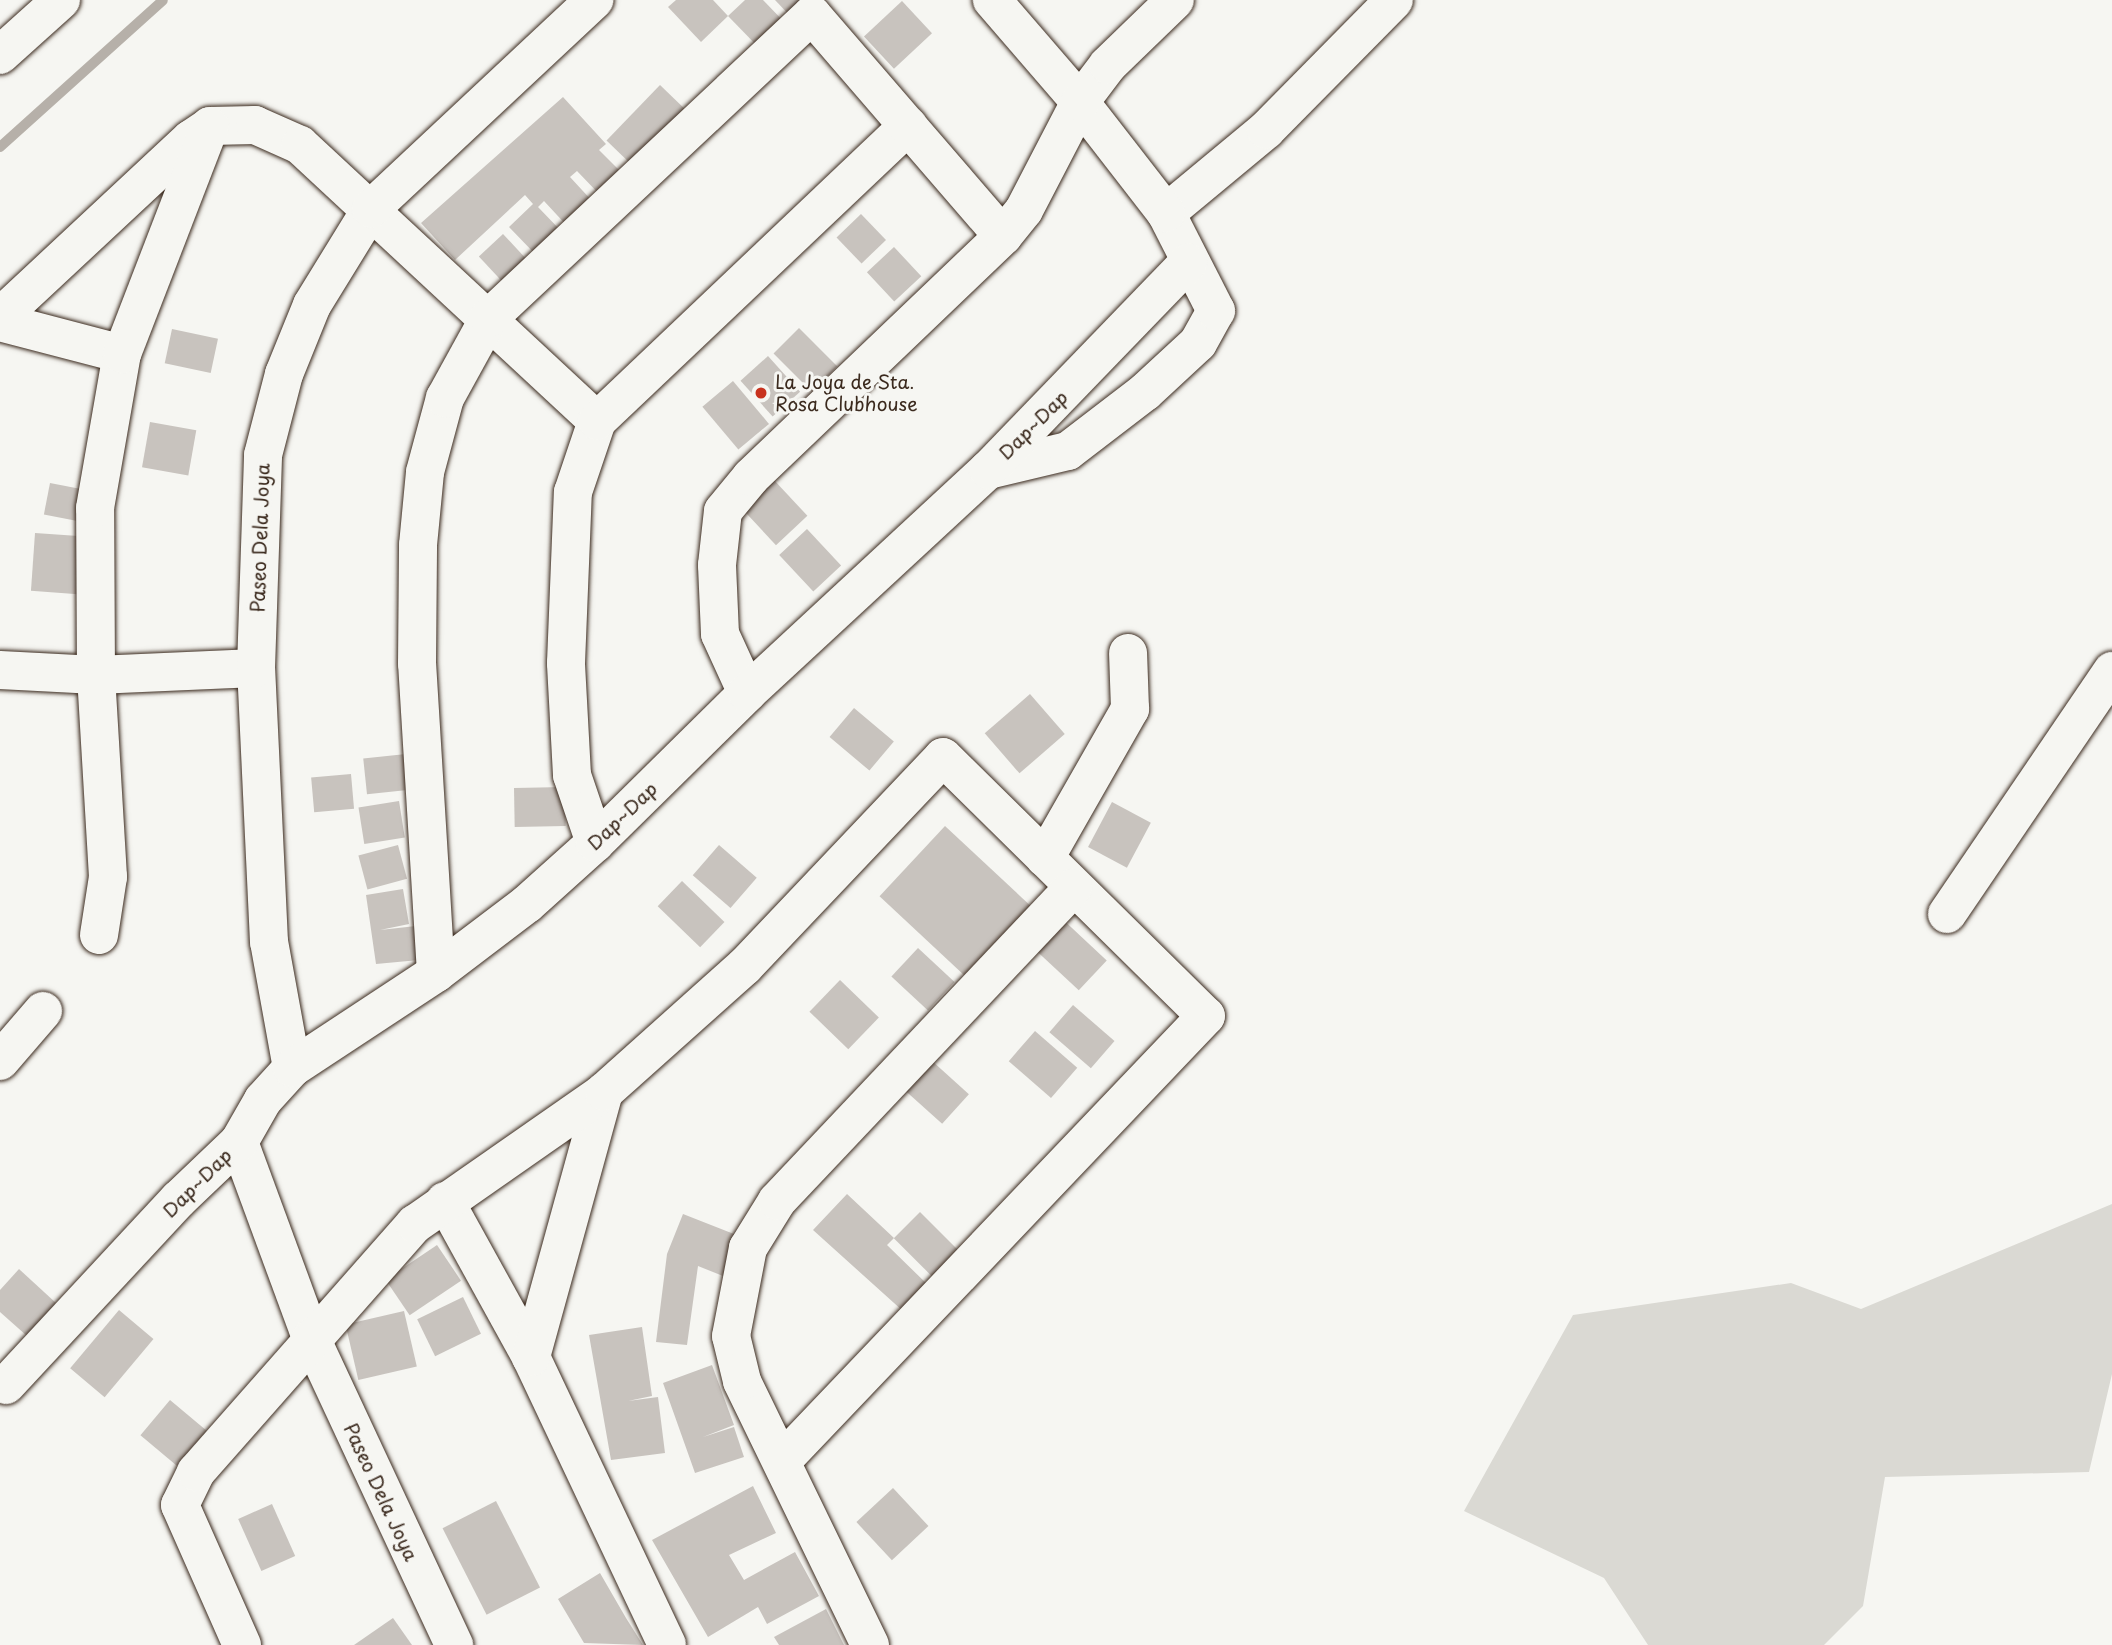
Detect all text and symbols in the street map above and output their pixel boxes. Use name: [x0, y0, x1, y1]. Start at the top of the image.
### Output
place label: La Joya de Sta. Rosa Clubhouse: [775, 371, 920, 415]
marker: La Joya de Sta. Rosa Clubhouse: [753, 385, 769, 401]
street label: Dap~Dap: [994, 386, 1072, 464]
street label: Paseo Dela Joya: [246, 462, 274, 614]
street label: Dap~Dap: [582, 777, 662, 855]
street label: Dap~Dap: [158, 1144, 236, 1222]
street label: Paseo Dela Joya: [339, 1419, 423, 1565]

